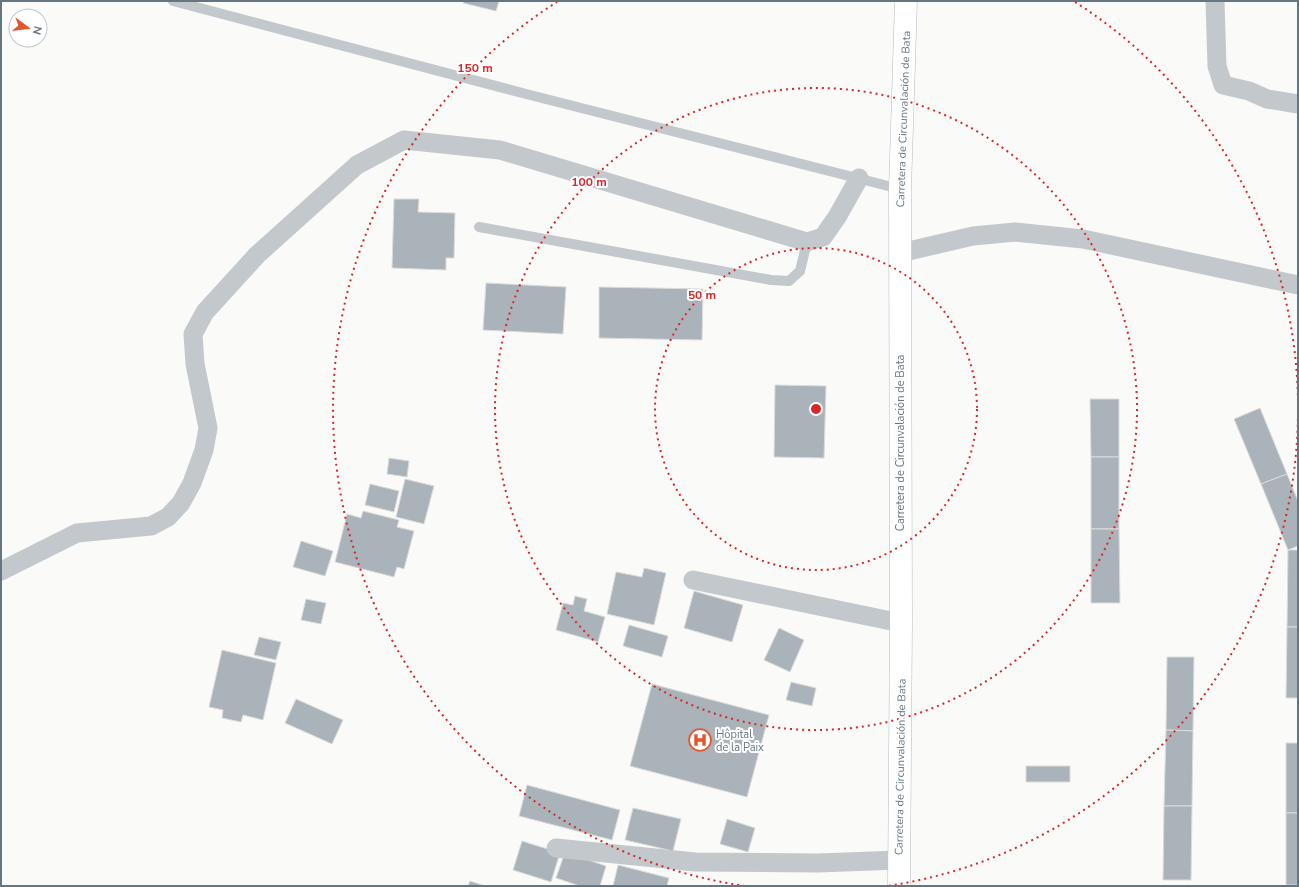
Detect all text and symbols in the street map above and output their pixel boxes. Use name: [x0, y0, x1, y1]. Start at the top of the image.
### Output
north arrow: [8, 8, 48, 48]
text: N: [29, 25, 45, 36]
street label: Carretera de Circunvalación de Bata: [893, 30, 914, 208]
text: 150 m: [457, 60, 493, 76]
text: 100 m: [571, 174, 607, 190]
text: 50 m: [688, 287, 716, 303]
street label: Carretera de Circunvalación de Bata: [893, 355, 908, 531]
centre of rings: [809, 402, 823, 416]
street label: Carretera de Circunvalación de Bata: [891, 678, 910, 855]
hospital icon: Hôpital de la Paix: [687, 727, 713, 753]
place label: Hôpital de la Paix: [716, 727, 764, 755]

